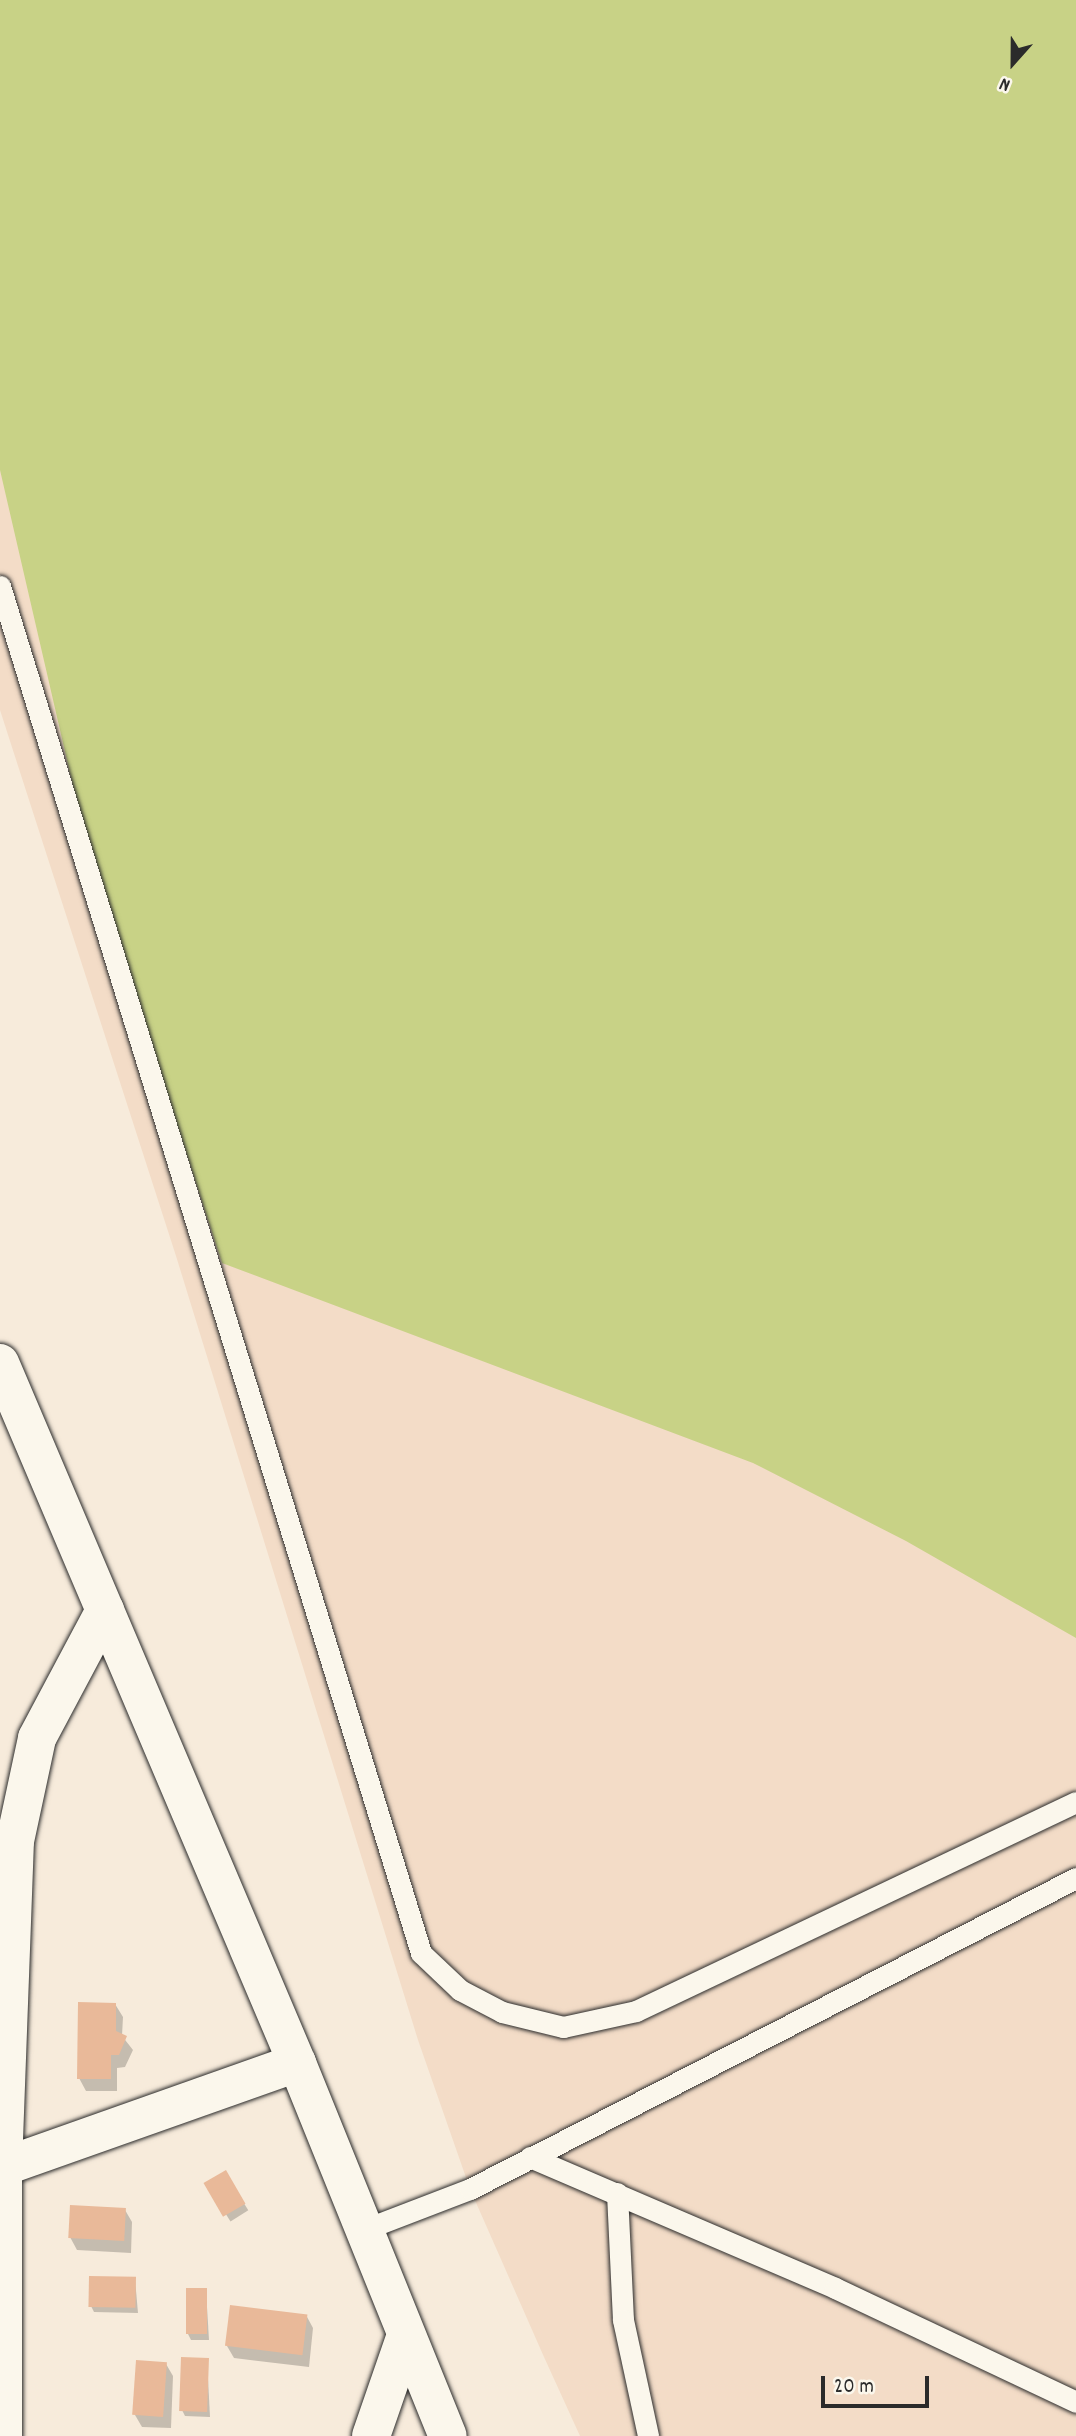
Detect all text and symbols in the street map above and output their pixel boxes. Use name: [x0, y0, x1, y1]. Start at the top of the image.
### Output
north arrow: [978, 28, 1048, 98]
text: N: [996, 69, 1015, 97]
scale bar: [824, 2362, 932, 2406]
text: 20 m: [834, 2373, 874, 2403]

